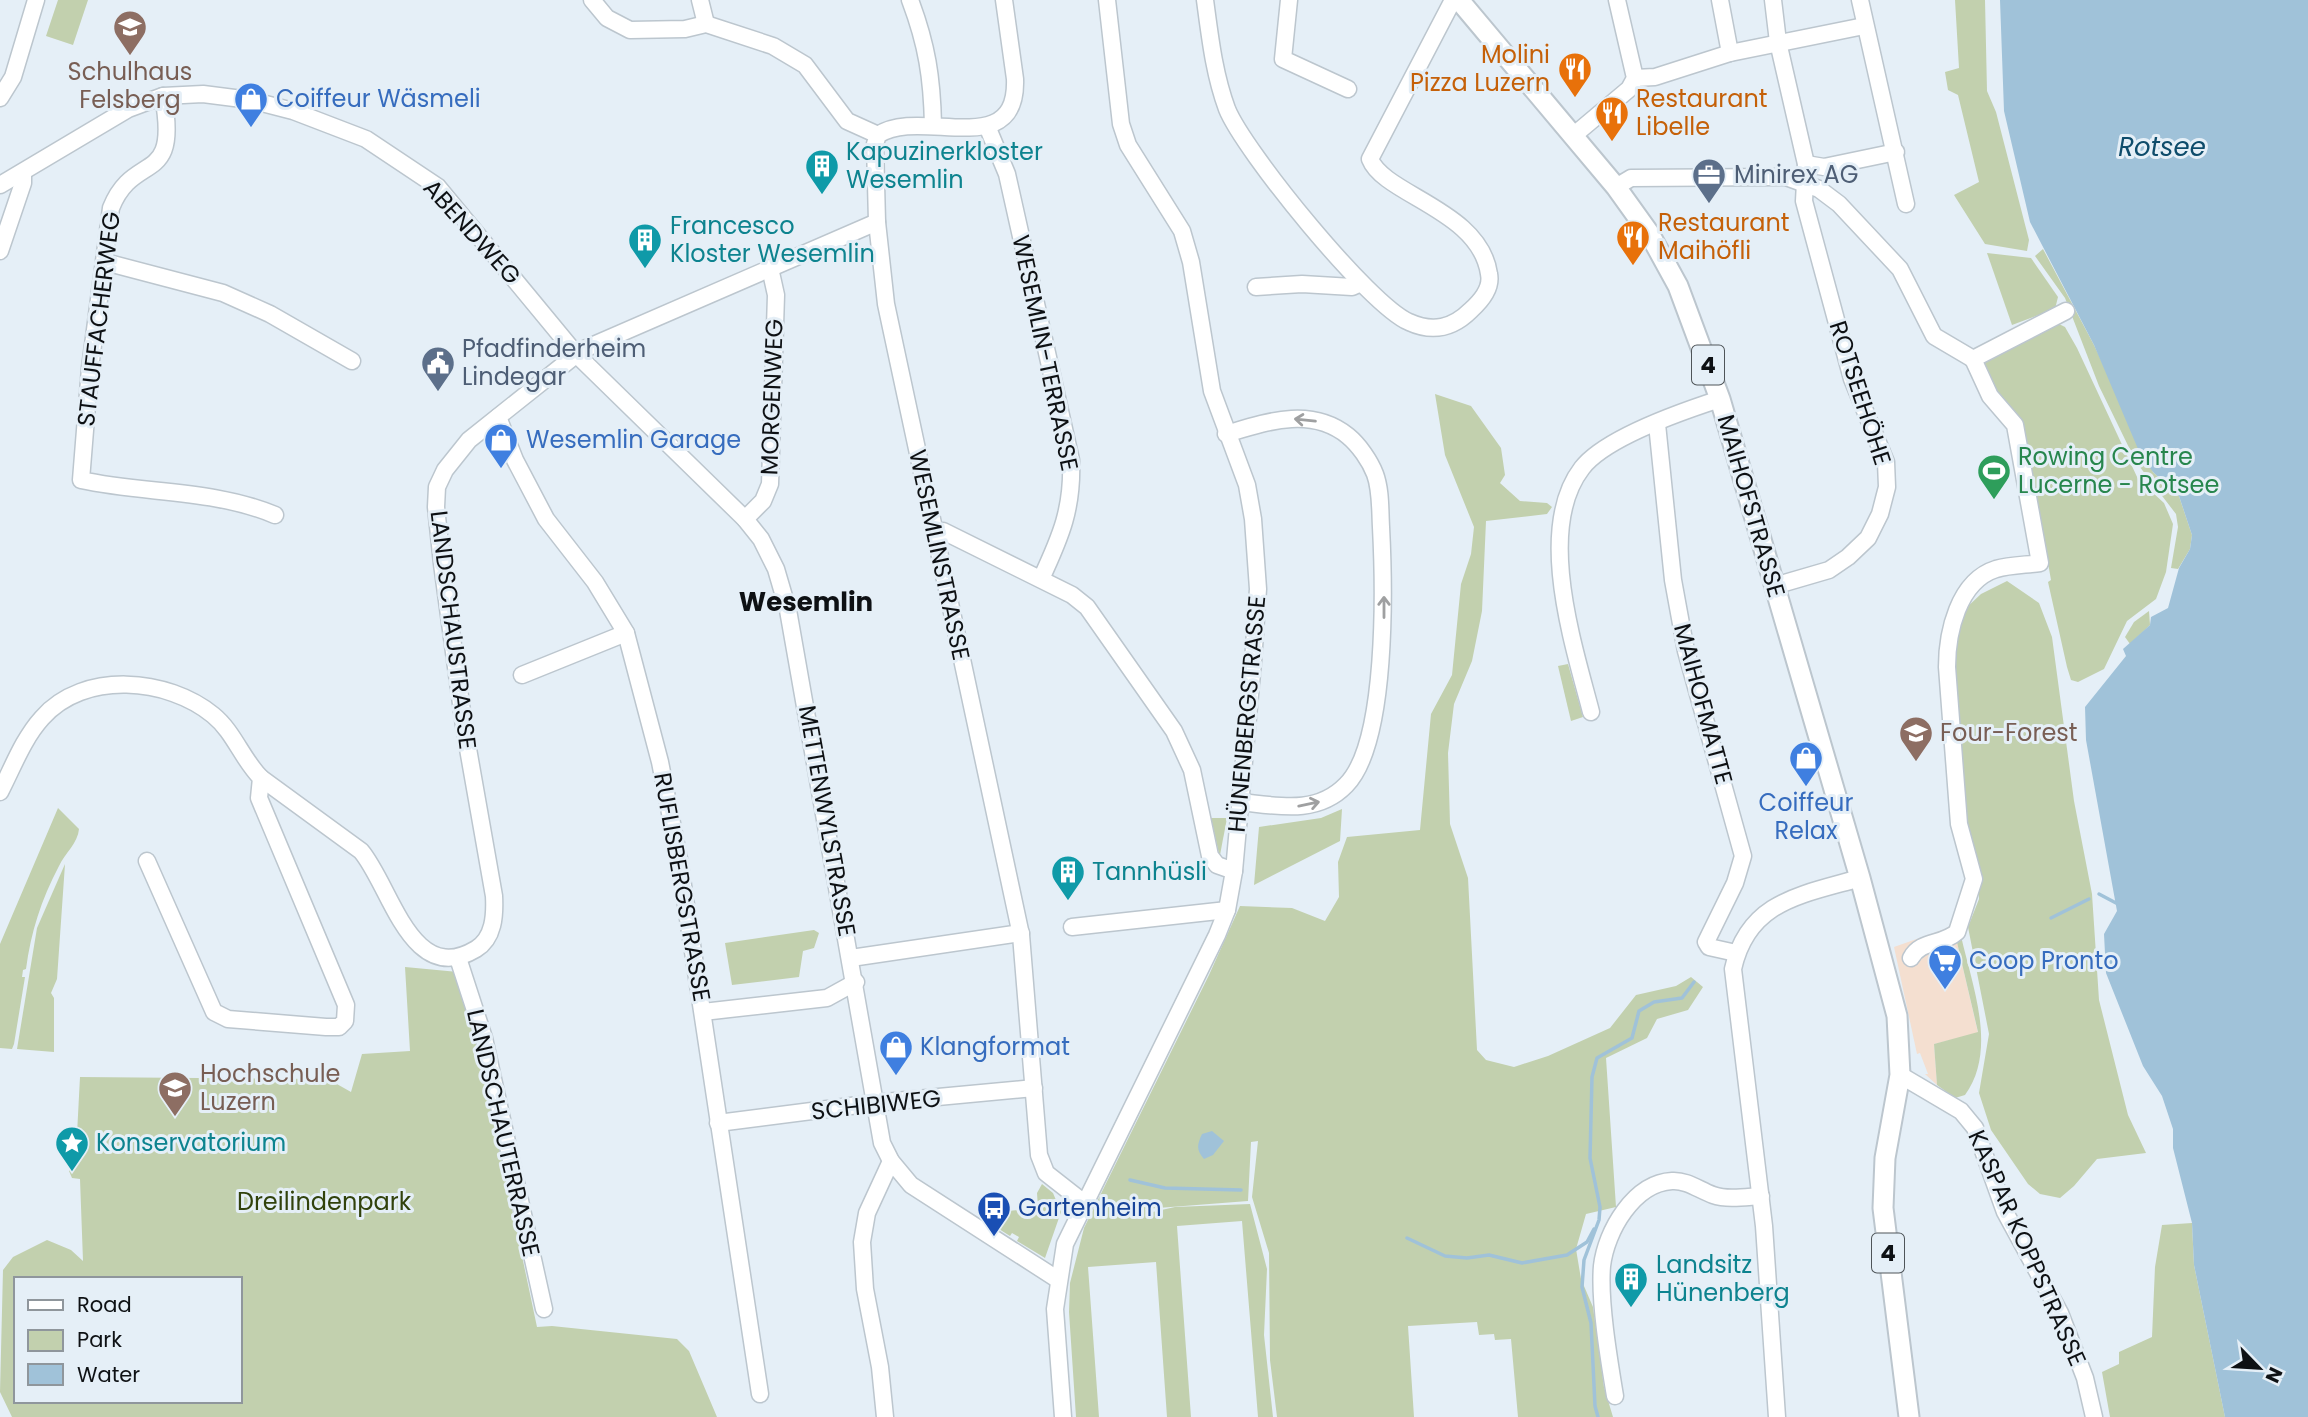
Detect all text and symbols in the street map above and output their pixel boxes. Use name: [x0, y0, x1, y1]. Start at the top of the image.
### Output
school or university icon: Schulhaus Felsberg: [111, 8, 149, 57]
place label: Molini Pizza Luzern: [1410, 38, 1550, 99]
restaurant icon: Molini Pizza Luzern: [1556, 50, 1594, 99]
place label: Schulhaus Felsberg: [68, 55, 192, 116]
shop icon: Coiffeur Wäsmeli: [232, 80, 270, 129]
place label: Coiffeur Wäsmeli: [276, 82, 481, 115]
place label: Restaurant Libelle: [1636, 82, 1768, 143]
restaurant icon: Restaurant Libelle: [1593, 94, 1631, 143]
water label: Rotsee: [2118, 129, 2206, 165]
place label: Kapuzinerkloster Wesemlin: [846, 135, 1043, 196]
building icon: Kapuzinerkloster Wesemlin: [803, 147, 841, 196]
office icon: Minirex AG: [1690, 156, 1728, 205]
place label: Minirex AG: [1734, 158, 1858, 191]
street label: ABENDWEG: [416, 172, 529, 292]
place label: Restaurant Maihöfli: [1658, 206, 1790, 267]
place label: Francesco Kloster Wesemlin: [670, 209, 875, 270]
street label: STAUFFACHERWEG: [69, 210, 128, 428]
restaurant icon: Restaurant Maihöfli: [1614, 218, 1652, 267]
building icon: Francesco Kloster Wesemlin: [626, 221, 664, 270]
street label: WESEMLIN-TERRASSE: [1004, 232, 1087, 474]
street label: ROTSEEHÖHE: [1822, 317, 1899, 469]
street label: MORGENWEG: [752, 318, 791, 476]
place label: Pfadfinderheim Lindegar: [462, 332, 646, 393]
public building icon: Pfadfinderheim Lindegar: [419, 344, 457, 393]
road number: 4: [1692, 346, 1724, 384]
street label: MAIHOFSTRASSE: [1710, 411, 1793, 601]
one-way arrow: [1295, 413, 1317, 426]
shop icon: Wesemlin Garage: [482, 421, 520, 470]
place label: Wesemlin Garage: [526, 423, 741, 456]
place label: Rowing Centre Lucerne - Rotsee: [2018, 440, 2219, 501]
street label: WESEMLINSTRASSE: [901, 447, 978, 663]
sports icon: Rowing Centre Lucerne - Rotsee: [1975, 452, 2013, 501]
street label: LANDSCHAUSTRASSE: [422, 509, 485, 751]
district label: Wesemlin: [739, 584, 873, 620]
street label: HÜNENBERGSTRASSE: [1220, 594, 1273, 834]
one-way arrow: [1377, 596, 1391, 619]
street label: MAIHOFMATTE: [1666, 620, 1741, 788]
street label: METTENWYLSTRASSE: [791, 703, 864, 939]
school or university icon: Four-Forest: [1897, 714, 1935, 763]
place label: Four-Forest: [1940, 716, 2078, 749]
shop icon: Coiffeur Relax: [1787, 739, 1825, 788]
street label: RUFLISBERGSTRASSE: [646, 770, 719, 1004]
place label: Coiffeur Relax: [1759, 786, 1853, 847]
one-way arrow: [1297, 797, 1320, 811]
building icon: Tannhüsli: [1049, 853, 1087, 902]
place label: Tannhüsli: [1092, 855, 1207, 888]
supermarket icon: Coop Pronto: [1926, 942, 1964, 991]
place label: Coop Pronto: [1969, 944, 2119, 977]
street label: LANDSCHAUTERRASSE: [459, 1006, 548, 1260]
shop icon: Klangformat: [877, 1028, 915, 1077]
place label: Klangformat: [920, 1030, 1070, 1063]
place label: Hochschule Luzern: [200, 1057, 341, 1118]
school or university icon: Hochschule Luzern: [156, 1069, 194, 1118]
street label: SCHIBIWEG: [810, 1081, 942, 1128]
place icon: Konservatorium: [53, 1124, 91, 1173]
street label: KASPAR KOPPSTRASSE: [1961, 1125, 2094, 1371]
place label: Konservatorium: [96, 1126, 286, 1159]
park label: Dreilindenpark: [237, 1185, 412, 1218]
bus stop icon: Gartenheim: [975, 1189, 1013, 1238]
place label: Gartenheim: [1018, 1191, 1162, 1224]
road number: 4: [1872, 1234, 1904, 1272]
place label: Landsitz Hünenberg: [1656, 1248, 1790, 1309]
building icon: Landsitz Hünenberg: [1612, 1260, 1650, 1309]
legend: [14, 1277, 242, 1403]
text: Road: [77, 1290, 132, 1319]
text: Park: [77, 1325, 122, 1354]
north arrow: [2224, 1333, 2294, 1403]
text: Water: [77, 1360, 140, 1389]
text: N: [2259, 1363, 2289, 1387]

